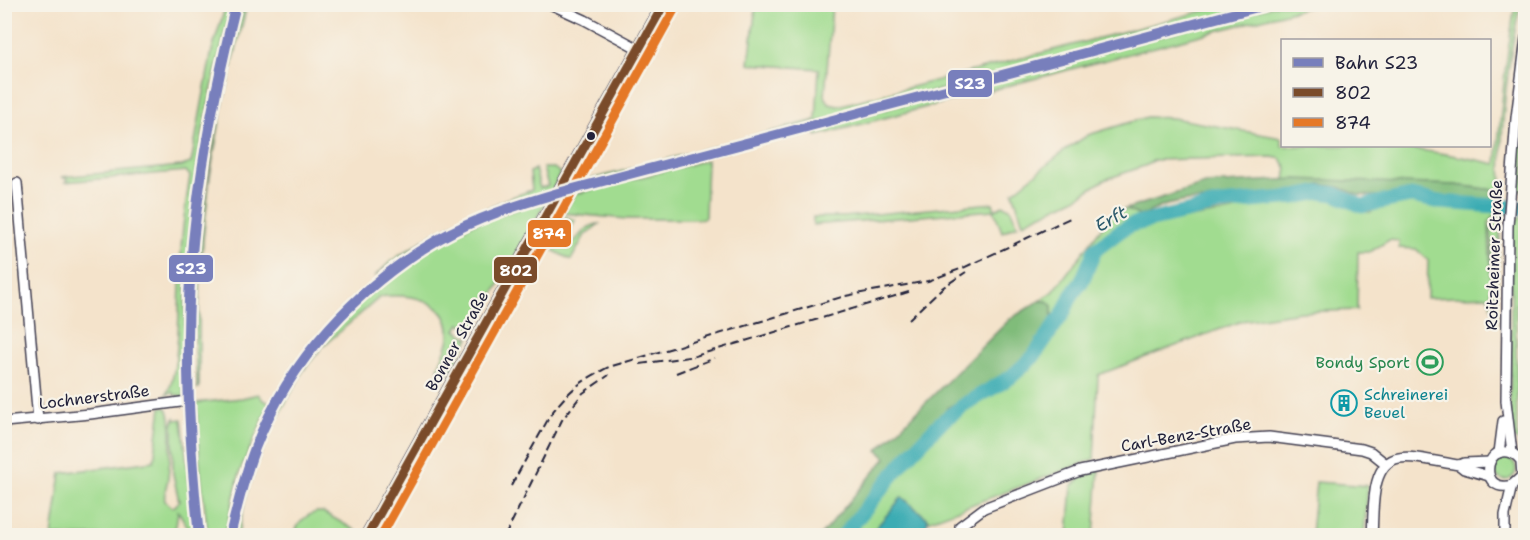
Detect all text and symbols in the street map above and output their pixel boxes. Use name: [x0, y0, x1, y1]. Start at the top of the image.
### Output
legend: [1281, 39, 1491, 147]
text: Bahn S23: [1335, 51, 1418, 75]
line badge: S23: [947, 69, 993, 98]
text: S23: [954, 73, 986, 94]
text: 802: [1335, 81, 1371, 105]
text: 874: [1335, 111, 1371, 135]
unlabelled marker: [585, 130, 597, 142]
street label: Roitzheimer Straße: [1481, 179, 1507, 331]
water label: Erft: [1090, 200, 1132, 238]
line badge: 874: [527, 219, 572, 248]
text: 874: [532, 223, 566, 244]
line badge: S23: [168, 254, 214, 283]
line badge: 802: [493, 256, 538, 284]
text: S23: [175, 258, 207, 279]
text: 802: [500, 260, 532, 281]
street label: Bonner Straße: [421, 287, 493, 395]
sports icon: Bondy Sport: [1415, 347, 1445, 377]
place label: Bondy Sport: [1315, 352, 1410, 373]
street label: Lochnerstraße: [37, 380, 151, 414]
place label: Schreinerei Beuel: [1364, 384, 1448, 423]
building icon: Schreinerei Beuel: [1329, 388, 1359, 418]
street label: Carl-Benz-Straße: [1119, 413, 1253, 457]

